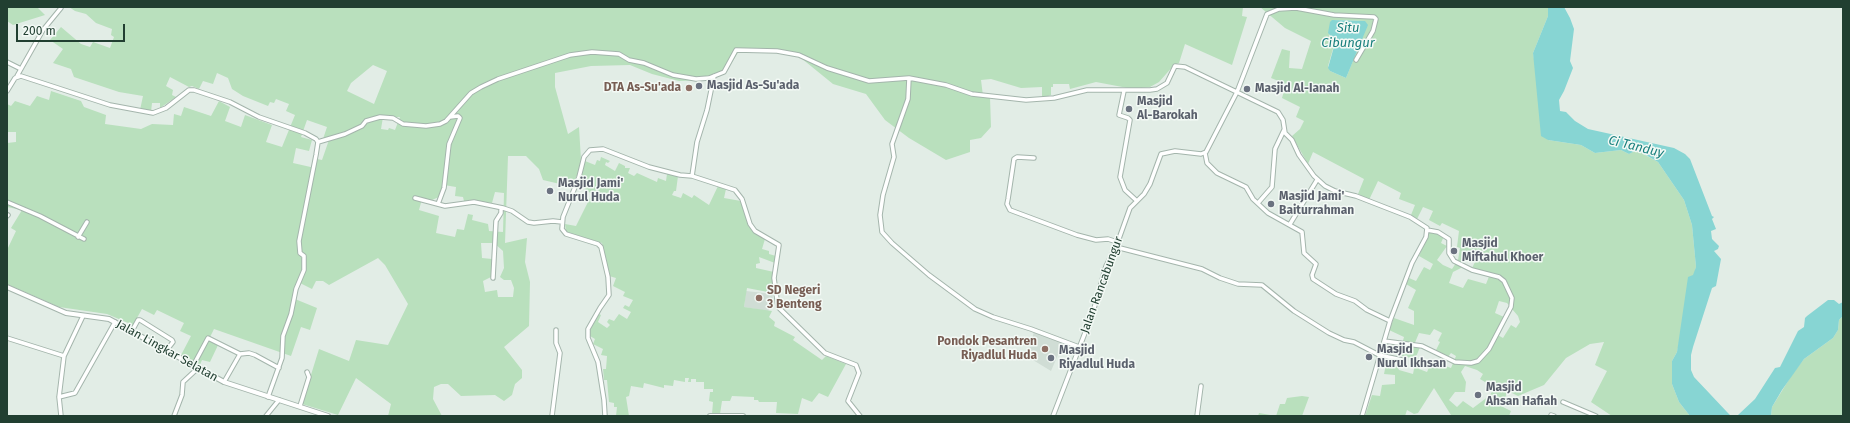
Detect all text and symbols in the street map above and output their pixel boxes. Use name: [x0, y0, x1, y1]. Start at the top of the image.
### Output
scale bar: [18, 16, 127, 42]
water label: Situ Cibungur: [1321, 20, 1375, 51]
text: 200 m: [23, 24, 56, 38]
place label: Masjid As-Su'ada: [707, 79, 799, 93]
place label: DTA As-Su'ada: [604, 81, 681, 95]
marker: Masjid As-Su'ada: [694, 81, 704, 91]
place label: Masjid Al-Ianah: [1255, 82, 1339, 96]
marker: DTA As-Su'ada: [684, 83, 694, 93]
marker: Masjid Al-Ianah: [1242, 84, 1252, 94]
place label: Masjid Al-Barokah: [1137, 95, 1198, 123]
marker: Masjid Al-Barokah: [1124, 104, 1134, 114]
water label: Ci Tanduy: [1607, 133, 1665, 161]
place label: Masjid Jami' Nurul Huda: [558, 177, 623, 205]
marker: Masjid Jami' Nurul Huda: [545, 186, 555, 196]
place label: Masjid Jami' Baiturrahman: [1279, 190, 1354, 218]
marker: Masjid Jami' Baiturrahman: [1266, 199, 1276, 209]
street label: Jalan Rancabungur: [1078, 235, 1126, 335]
place label: Masjid Miftahul Khoer: [1462, 237, 1543, 265]
marker: Masjid Miftahul Khoer: [1449, 246, 1459, 256]
place label: SD Negeri 3 Benteng: [767, 284, 822, 312]
marker: SD Negeri 3 Benteng: [754, 293, 764, 303]
street label: Jalan Lingkar Selatan: [114, 317, 220, 385]
place label: Pondok Pesantren Riyadlul Huda: [937, 335, 1037, 363]
place label: Masjid Nurul Ikhsan: [1377, 343, 1446, 371]
marker: Pondok Pesantren Riyadlul Huda: [1040, 344, 1050, 354]
place label: Masjid Riyadlul Huda: [1059, 344, 1135, 372]
marker: Masjid Nurul Ikhsan: [1364, 352, 1374, 362]
marker: Masjid Riyadlul Huda: [1046, 353, 1056, 363]
place label: Masjid Ahsan Hafiah: [1486, 381, 1557, 409]
marker: Masjid Ahsan Hafiah: [1473, 390, 1483, 400]

